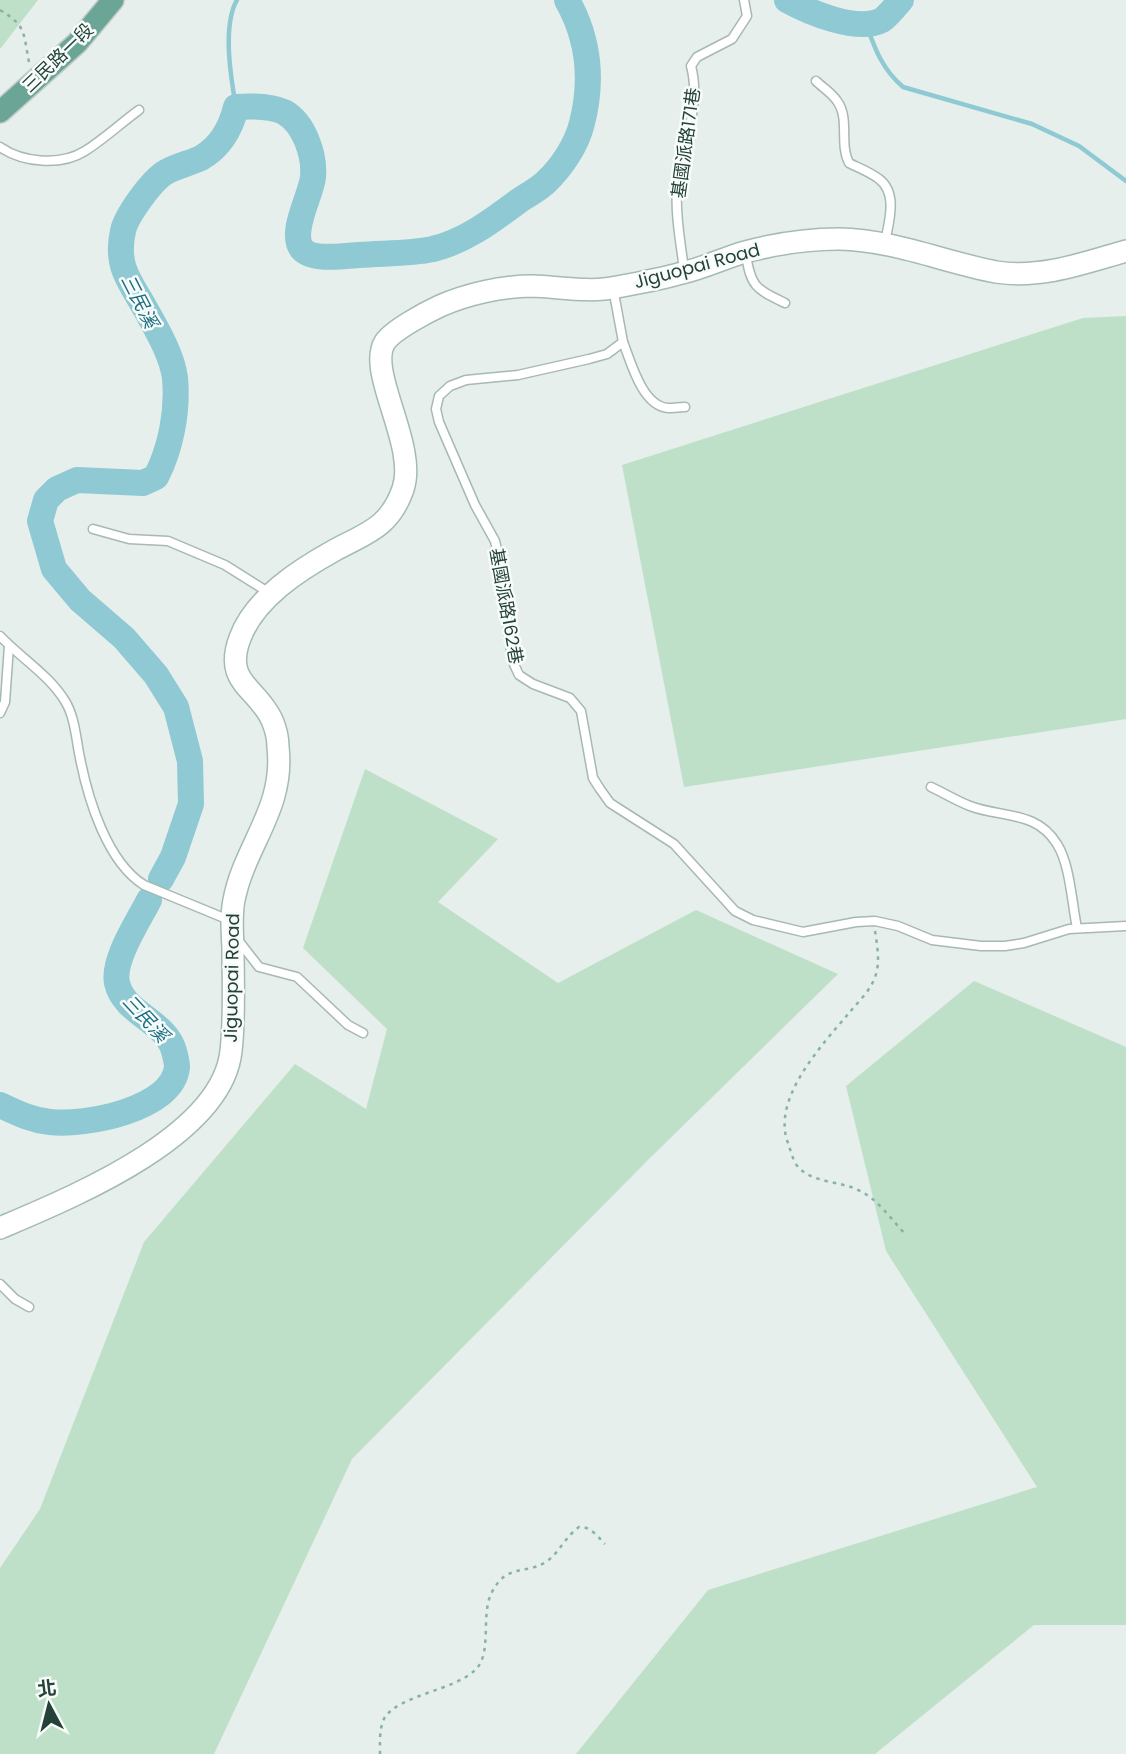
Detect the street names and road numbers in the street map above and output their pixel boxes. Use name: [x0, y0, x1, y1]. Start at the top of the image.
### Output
street label: 三民路一段: [17, 17, 99, 98]
street label: 基國派路171巷: [665, 86, 706, 200]
street label: Jiguopai Road: [631, 237, 763, 294]
street label: 基國派路162巷: [484, 546, 529, 666]
street label: Jiguopai Road: [218, 913, 245, 1043]

